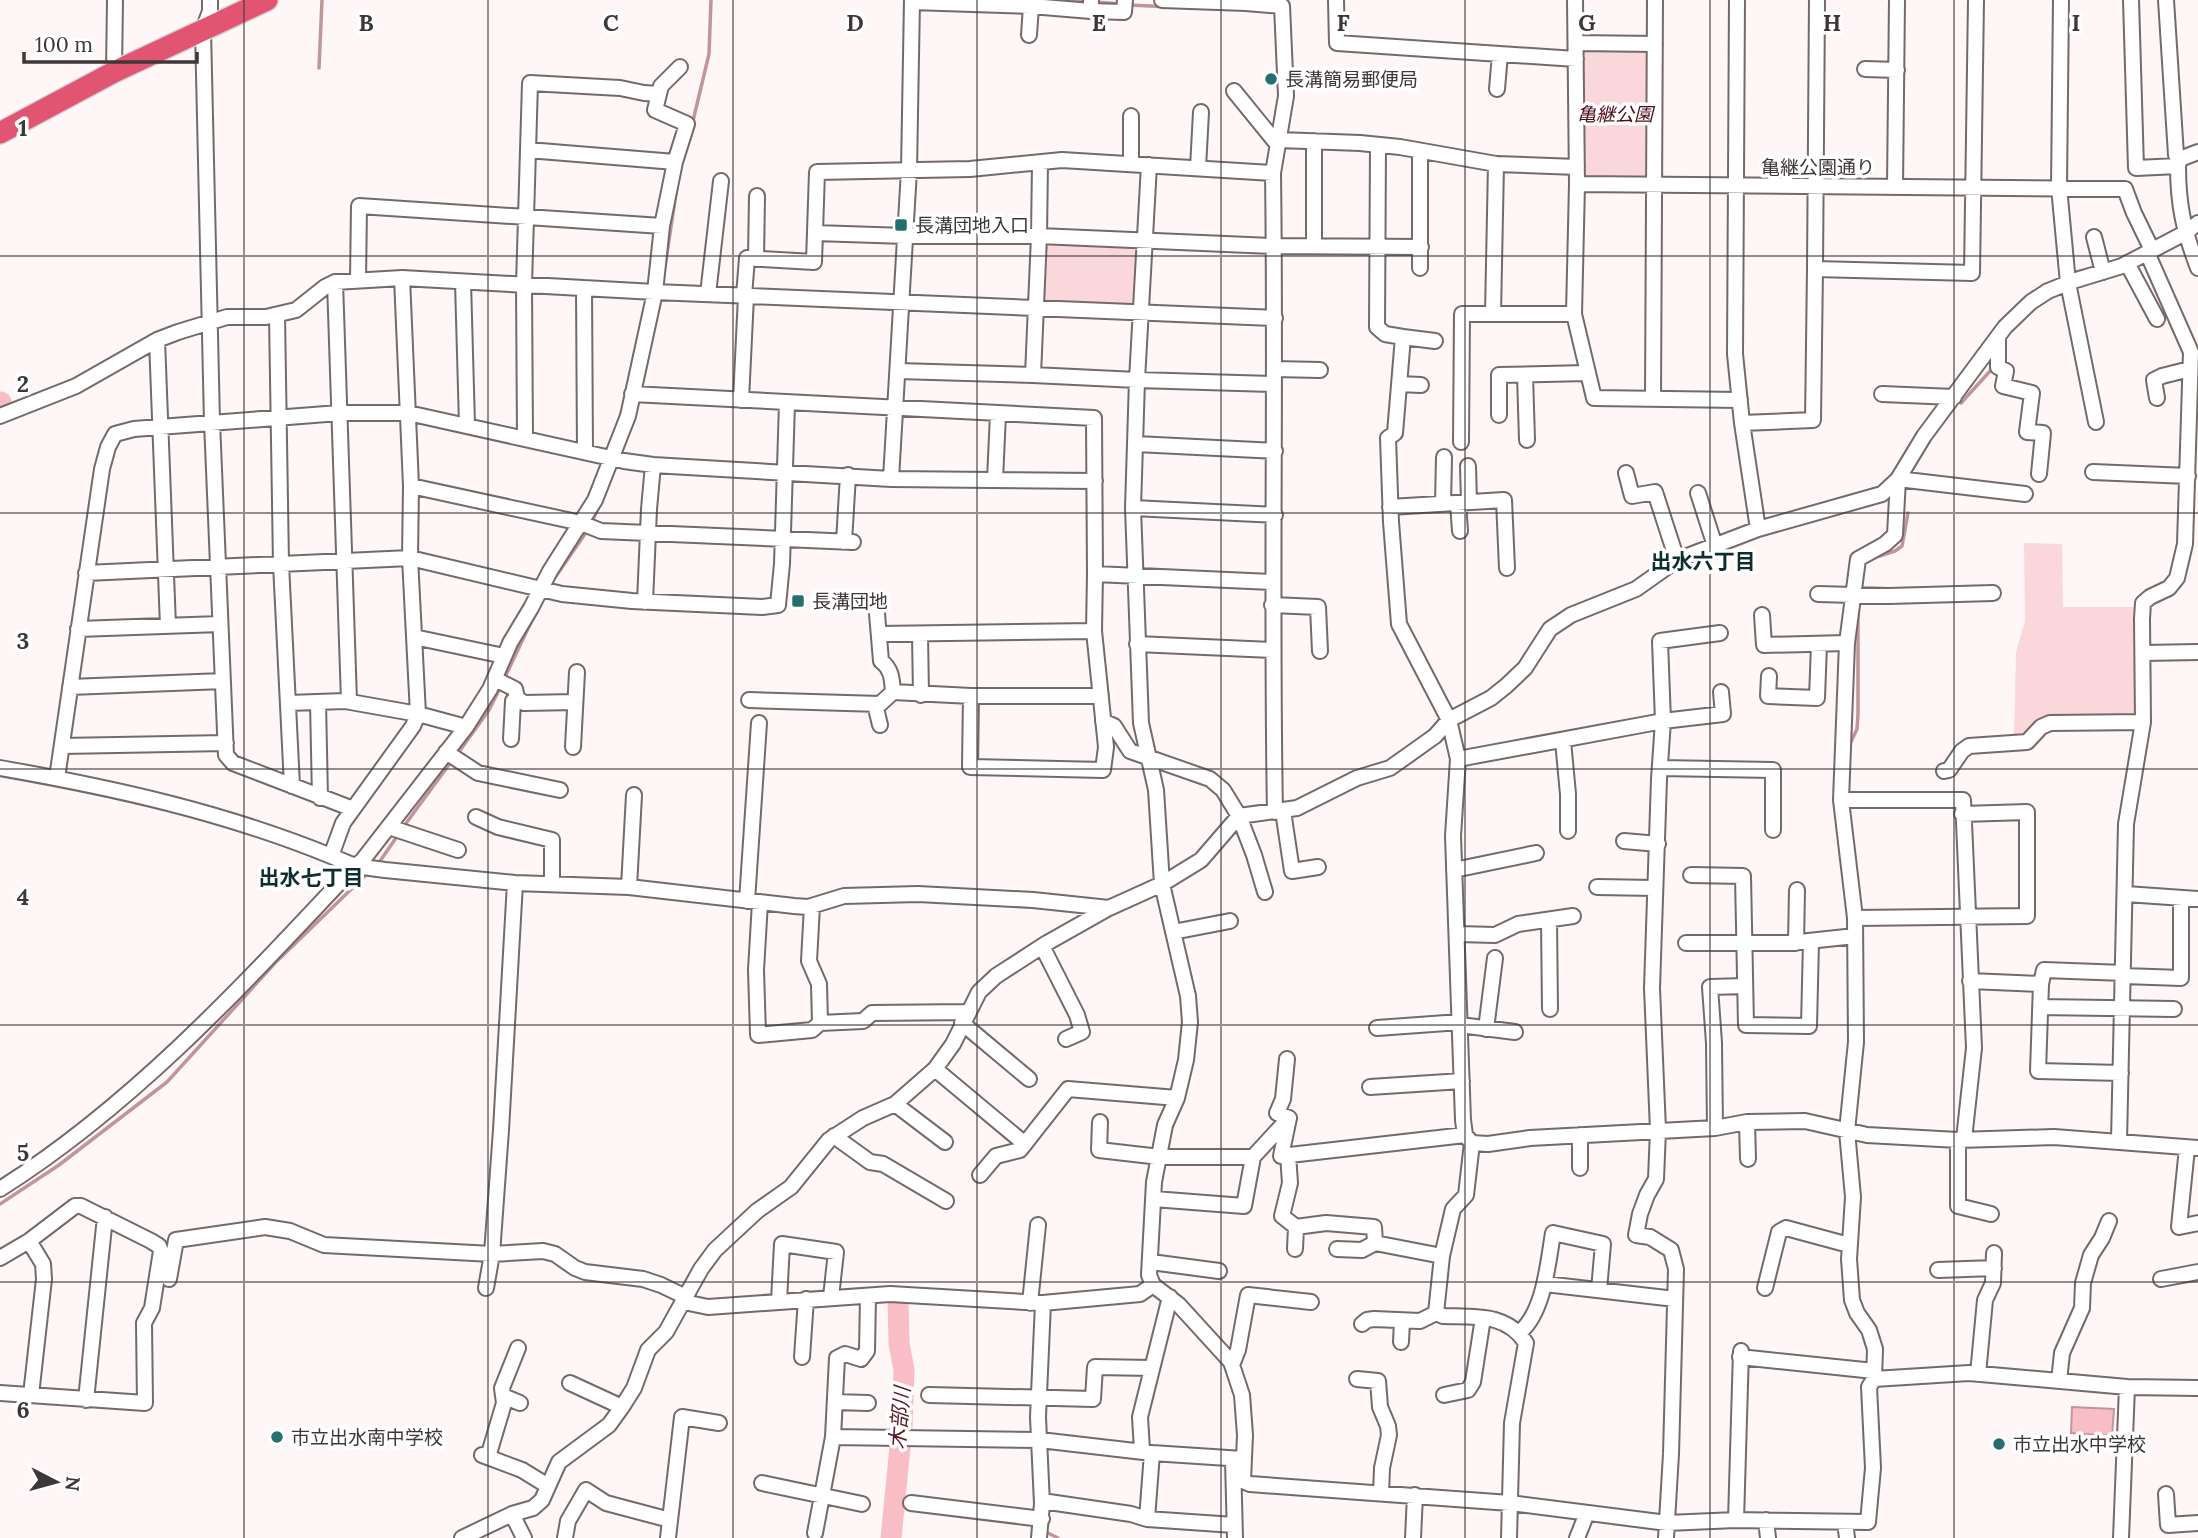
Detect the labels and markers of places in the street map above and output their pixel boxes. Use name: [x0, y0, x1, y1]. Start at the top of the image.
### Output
place label: 長溝簡易郵便局: [1285, 67, 1418, 91]
marker: 長溝簡易郵便局: [1263, 71, 1279, 87]
place label: 長溝団地入口: [915, 213, 1029, 237]
marker: 長溝団地入口: [893, 217, 909, 233]
place label: 長溝団地: [812, 589, 888, 613]
marker: 長溝団地: [790, 593, 806, 609]
place label: 市立出水南中学校: [291, 1425, 443, 1449]
marker: 市立出水南中学校: [269, 1429, 285, 1445]
place label: 市立出水中学校: [2013, 1432, 2146, 1456]
marker: 市立出水中学校: [1991, 1436, 2007, 1452]

